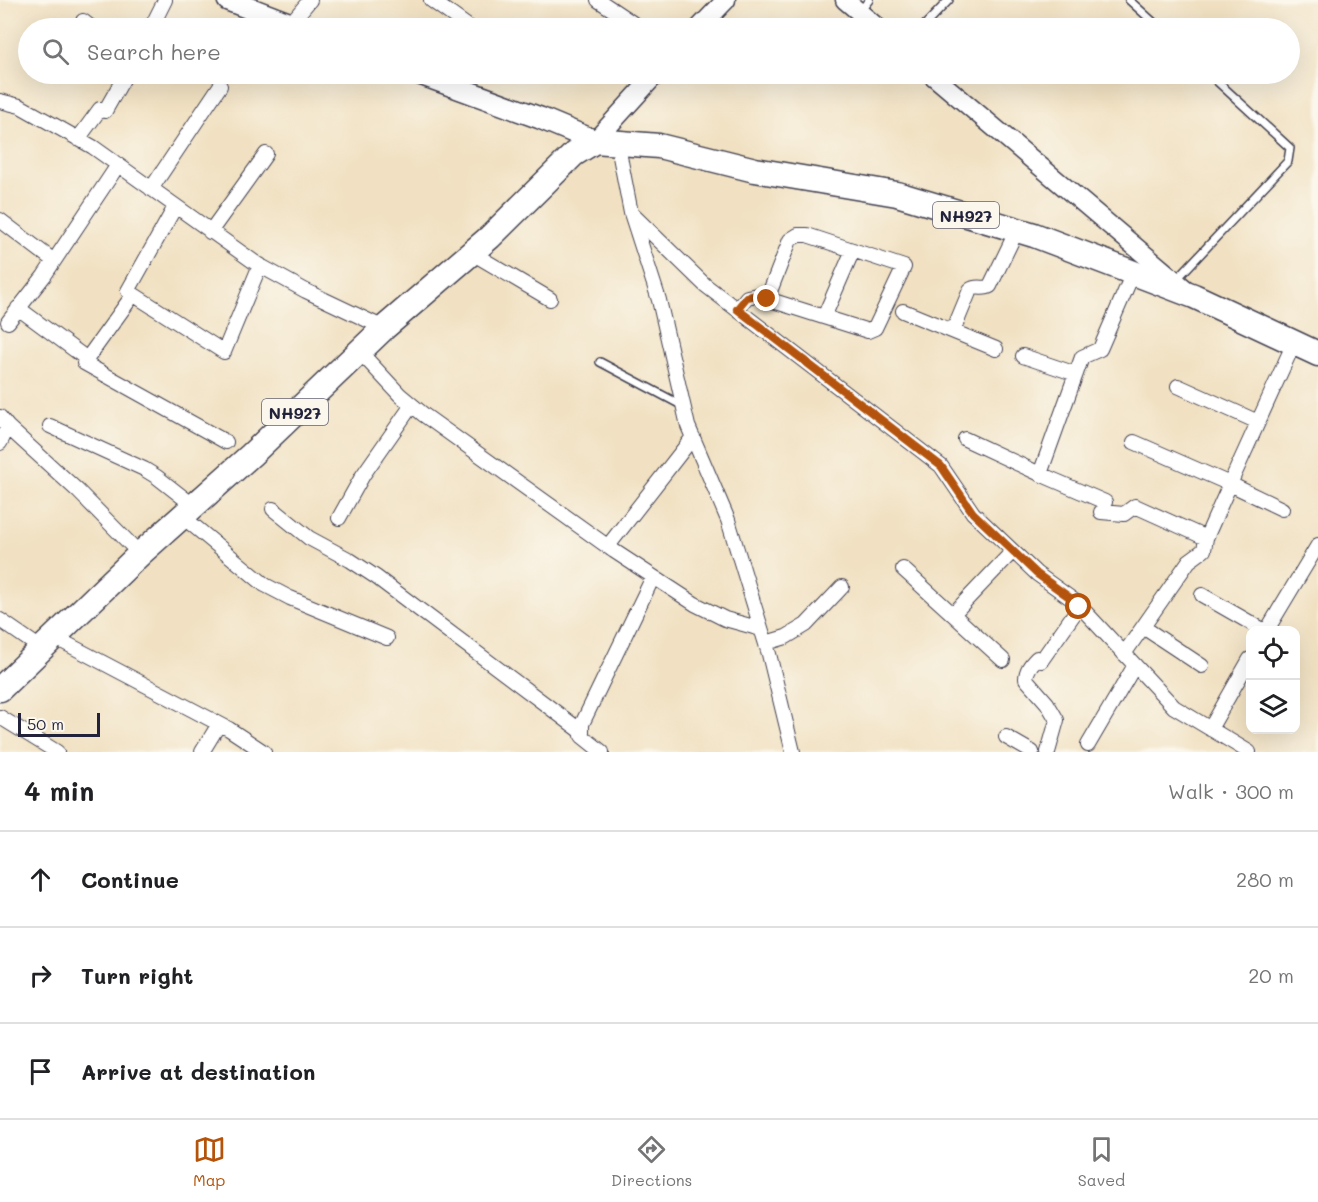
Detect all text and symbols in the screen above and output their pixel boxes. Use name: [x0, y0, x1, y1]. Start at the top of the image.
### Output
search box: [18, 18, 1300, 84]
icon: search: [39, 35, 72, 68]
text: Search here: [87, 37, 221, 66]
road number: NH927: [933, 202, 999, 228]
route end: [753, 285, 779, 311]
road number: NH927: [262, 399, 328, 425]
route start: [1065, 593, 1091, 619]
map controls: [1246, 626, 1300, 734]
button: locate: [1246, 626, 1300, 680]
button: layers: [1246, 680, 1300, 734]
scale bar: [18, 710, 100, 738]
text: 50 m: [27, 713, 64, 734]
text: 4 min: [24, 774, 94, 808]
text: Walk · 300 m: [1168, 778, 1294, 804]
icon: ahead: [24, 863, 57, 896]
text: Continue: [81, 865, 179, 894]
text: 280 m: [1236, 866, 1294, 892]
icon: right: [24, 959, 57, 992]
text: Turn right: [81, 961, 193, 990]
text: 20 m: [1248, 962, 1294, 988]
icon: arrive: [24, 1055, 57, 1088]
text: Arrive at destination: [81, 1057, 316, 1086]
tab: Map: [193, 1133, 226, 1190]
tab: Directions: [611, 1133, 692, 1190]
tab: Saved: [1078, 1133, 1125, 1190]

